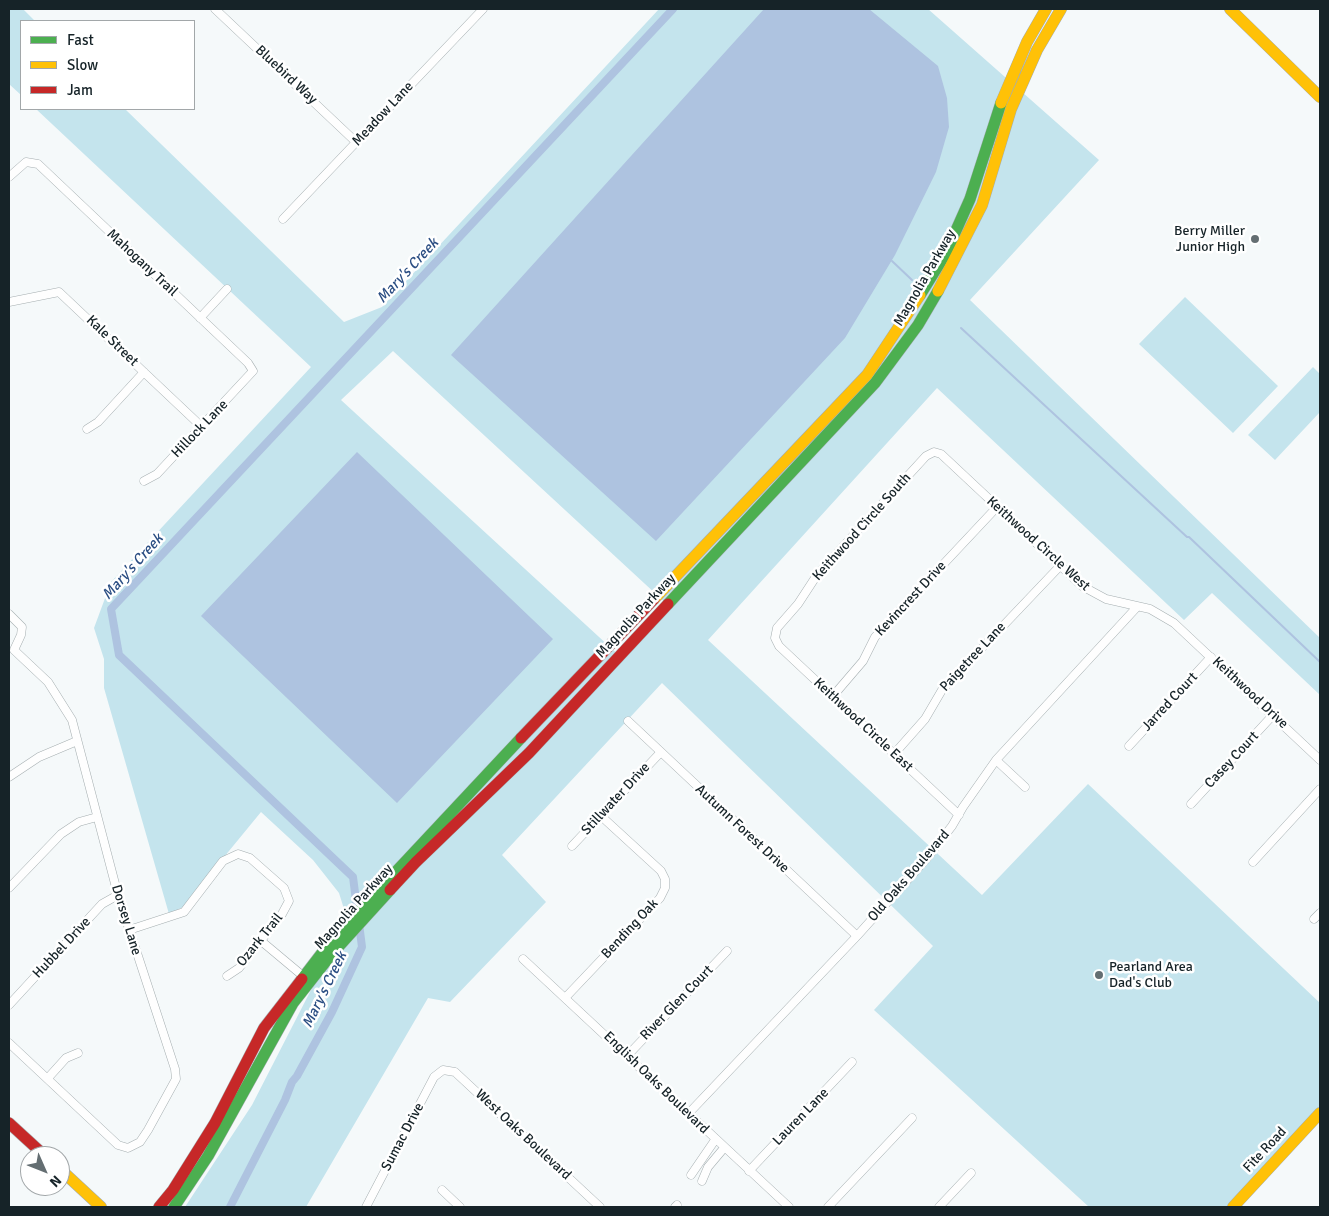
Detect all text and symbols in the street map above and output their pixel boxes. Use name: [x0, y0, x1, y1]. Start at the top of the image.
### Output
legend: [20, 20, 195, 110]
text: Fast: [67, 31, 94, 49]
street label: Bluebird Way: [252, 42, 320, 108]
text: Slow: [67, 56, 98, 74]
street label: Meadow Lane: [349, 78, 417, 150]
text: Jam: [67, 81, 93, 99]
place label: Berry Miller Junior High: [1174, 223, 1245, 256]
street label: Mahogany Trail: [103, 226, 181, 300]
street label: Magnolia Parkway: [890, 227, 960, 329]
marker: Berry Miller Junior High: [1249, 233, 1261, 245]
water label: Mary's Creek: [373, 235, 443, 307]
street label: Kale Street: [82, 312, 142, 370]
street label: Hillock Lane: [168, 397, 232, 461]
street label: Keithwood Circle South: [809, 470, 915, 584]
street label: Keithwood Circle West: [983, 493, 1093, 595]
water label: Mary's Creek: [99, 530, 167, 604]
street label: Kevincrest Drive: [872, 558, 950, 640]
street label: Magnolia Parkway: [593, 570, 679, 662]
street label: Paigetree Lane: [937, 619, 1009, 695]
street label: Keithwood Drive: [1209, 654, 1291, 732]
street label: Jarred Court: [1139, 669, 1201, 735]
street label: Keithwood Circle East: [810, 675, 916, 775]
street label: Casey Court: [1201, 728, 1263, 792]
street label: Stillwater Drive: [578, 759, 654, 839]
street label: Autumn Forest Drive: [692, 781, 792, 877]
street label: Old Oaks Boulevard: [865, 827, 953, 925]
street label: Magnolia Parkway: [311, 861, 397, 953]
street label: Dorsey Lane: [107, 883, 145, 957]
street label: Bending Oak: [598, 896, 662, 962]
street label: Ozark Trail: [233, 910, 287, 970]
street label: Hubbel Drive: [29, 914, 95, 982]
water label: Mary's Creek: [299, 949, 351, 1031]
place label: Pearland Area Dad's Club: [1109, 959, 1193, 992]
street label: River Glen Court: [637, 962, 717, 1044]
marker: Pearland Area Dad's Club: [1093, 969, 1105, 981]
street label: English Oaks Boulevard: [600, 1028, 712, 1138]
street label: Lauren Lane: [769, 1085, 833, 1149]
street label: West Oaks Boulevard: [472, 1086, 574, 1184]
street label: Sumac Drive: [378, 1100, 428, 1174]
street label: Fite Road: [1240, 1124, 1290, 1176]
north arrow: [20, 1146, 70, 1196]
text: N: [46, 1172, 65, 1190]

